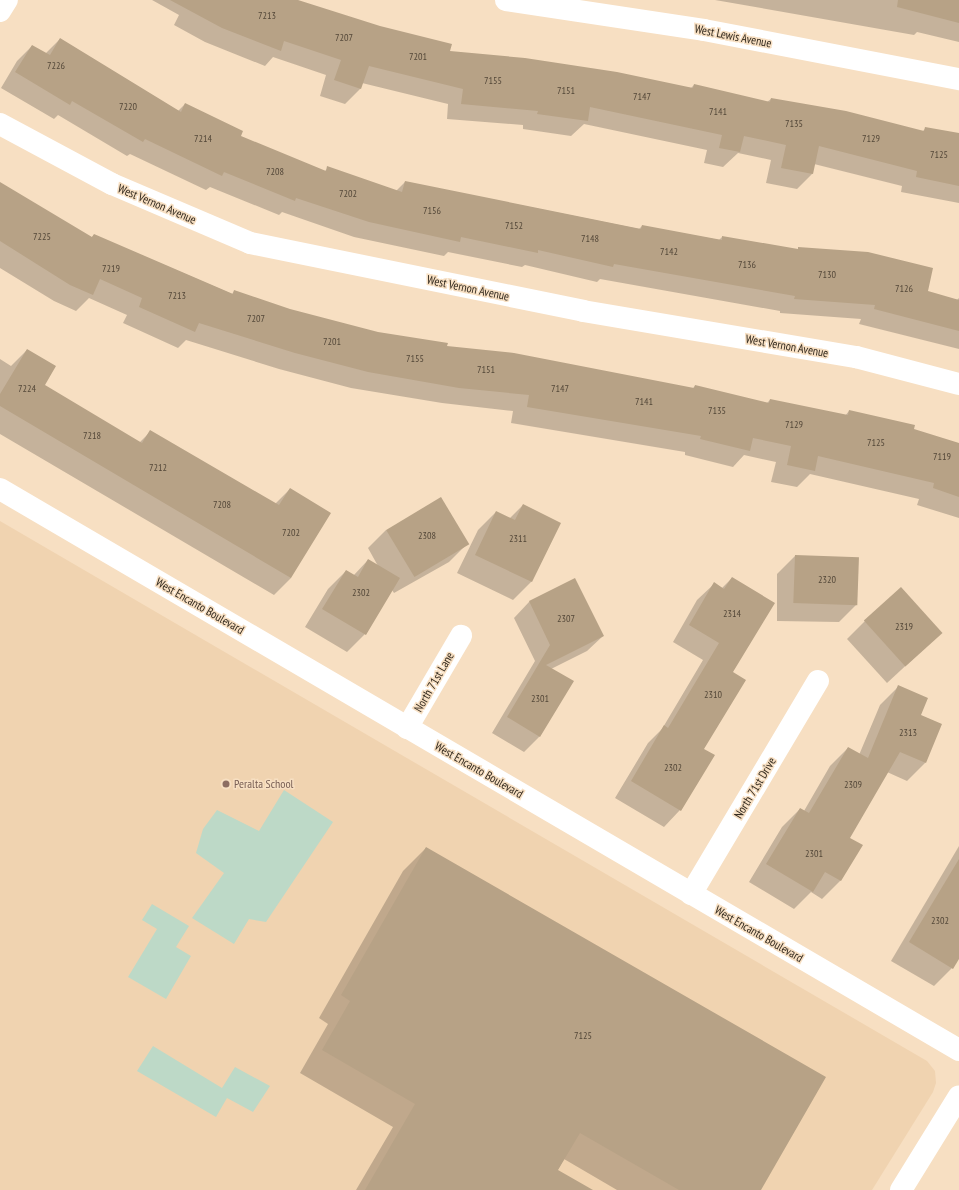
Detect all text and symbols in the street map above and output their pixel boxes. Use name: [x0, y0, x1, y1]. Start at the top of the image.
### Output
house number: 7213: [258, 10, 276, 22]
street label: West Lewis Avenue: [693, 21, 773, 51]
house number: 7207: [335, 32, 353, 44]
house number: 7201: [409, 51, 427, 63]
house number: 7226: [47, 60, 65, 72]
house number: 7155: [484, 75, 502, 87]
house number: 7151: [557, 85, 575, 97]
house number: 7147: [633, 91, 651, 103]
house number: 7220: [119, 101, 137, 113]
house number: 7141: [709, 106, 727, 118]
house number: 7135: [785, 118, 803, 130]
house number: 7214: [194, 133, 212, 145]
house number: 7129: [862, 133, 880, 145]
house number: 7125: [930, 149, 948, 161]
house number: 7208: [266, 166, 284, 178]
street label: West Vernon Avenue: [115, 181, 199, 227]
house number: 7202: [339, 188, 357, 200]
house number: 7156: [423, 205, 441, 217]
house number: 7152: [505, 220, 523, 232]
house number: 7225: [33, 231, 51, 243]
house number: 7148: [581, 233, 599, 245]
house number: 7142: [660, 246, 678, 258]
house number: 7136: [738, 259, 756, 271]
house number: 7219: [102, 263, 120, 275]
house number: 7130: [818, 269, 836, 281]
street label: West Vernon Avenue: [425, 272, 511, 304]
house number: 7126: [895, 283, 913, 295]
house number: 7213: [168, 290, 186, 302]
house number: 7207: [247, 313, 265, 325]
street label: West Vernon Avenue: [744, 332, 830, 360]
house number: 7201: [323, 336, 341, 348]
house number: 7155: [406, 353, 424, 365]
house number: 7151: [477, 364, 495, 376]
house number: 7224: [18, 383, 36, 395]
house number: 7147: [551, 383, 569, 395]
house number: 7141: [635, 396, 653, 408]
house number: 7135: [708, 405, 726, 417]
house number: 7129: [785, 419, 803, 431]
house number: 7218: [83, 430, 101, 442]
house number: 7125: [867, 437, 885, 449]
house number: 7119: [933, 451, 951, 463]
house number: 7212: [149, 462, 167, 474]
house number: 7208: [213, 499, 231, 511]
house number: 7202: [282, 527, 300, 539]
house number: 2308: [418, 530, 436, 542]
house number: 2311: [509, 533, 527, 545]
house number: 2320: [818, 574, 836, 586]
street label: West Encanto Boulevard: [153, 575, 247, 637]
house number: 2302: [352, 587, 370, 599]
house number: 2314: [723, 608, 741, 620]
house number: 2307: [557, 613, 575, 625]
house number: 2319: [895, 621, 913, 633]
street label: North 71st Lane: [411, 649, 457, 715]
house number: 2310: [704, 689, 722, 701]
house number: 2301: [531, 693, 549, 705]
house number: 2313: [899, 727, 917, 739]
street label: West Encanto Boulevard: [432, 739, 526, 801]
street label: North 71st Drive: [731, 755, 779, 821]
house number: 2302: [664, 762, 682, 774]
place label: Peralta School: [234, 777, 293, 791]
marker: Peralta School: [221, 779, 231, 789]
house number: 2309: [844, 779, 862, 791]
house number: 2301: [805, 848, 823, 860]
street label: West Encanto Boulevard: [712, 903, 806, 965]
house number: 2302: [931, 915, 949, 927]
house number: 7125: [574, 1030, 592, 1042]

